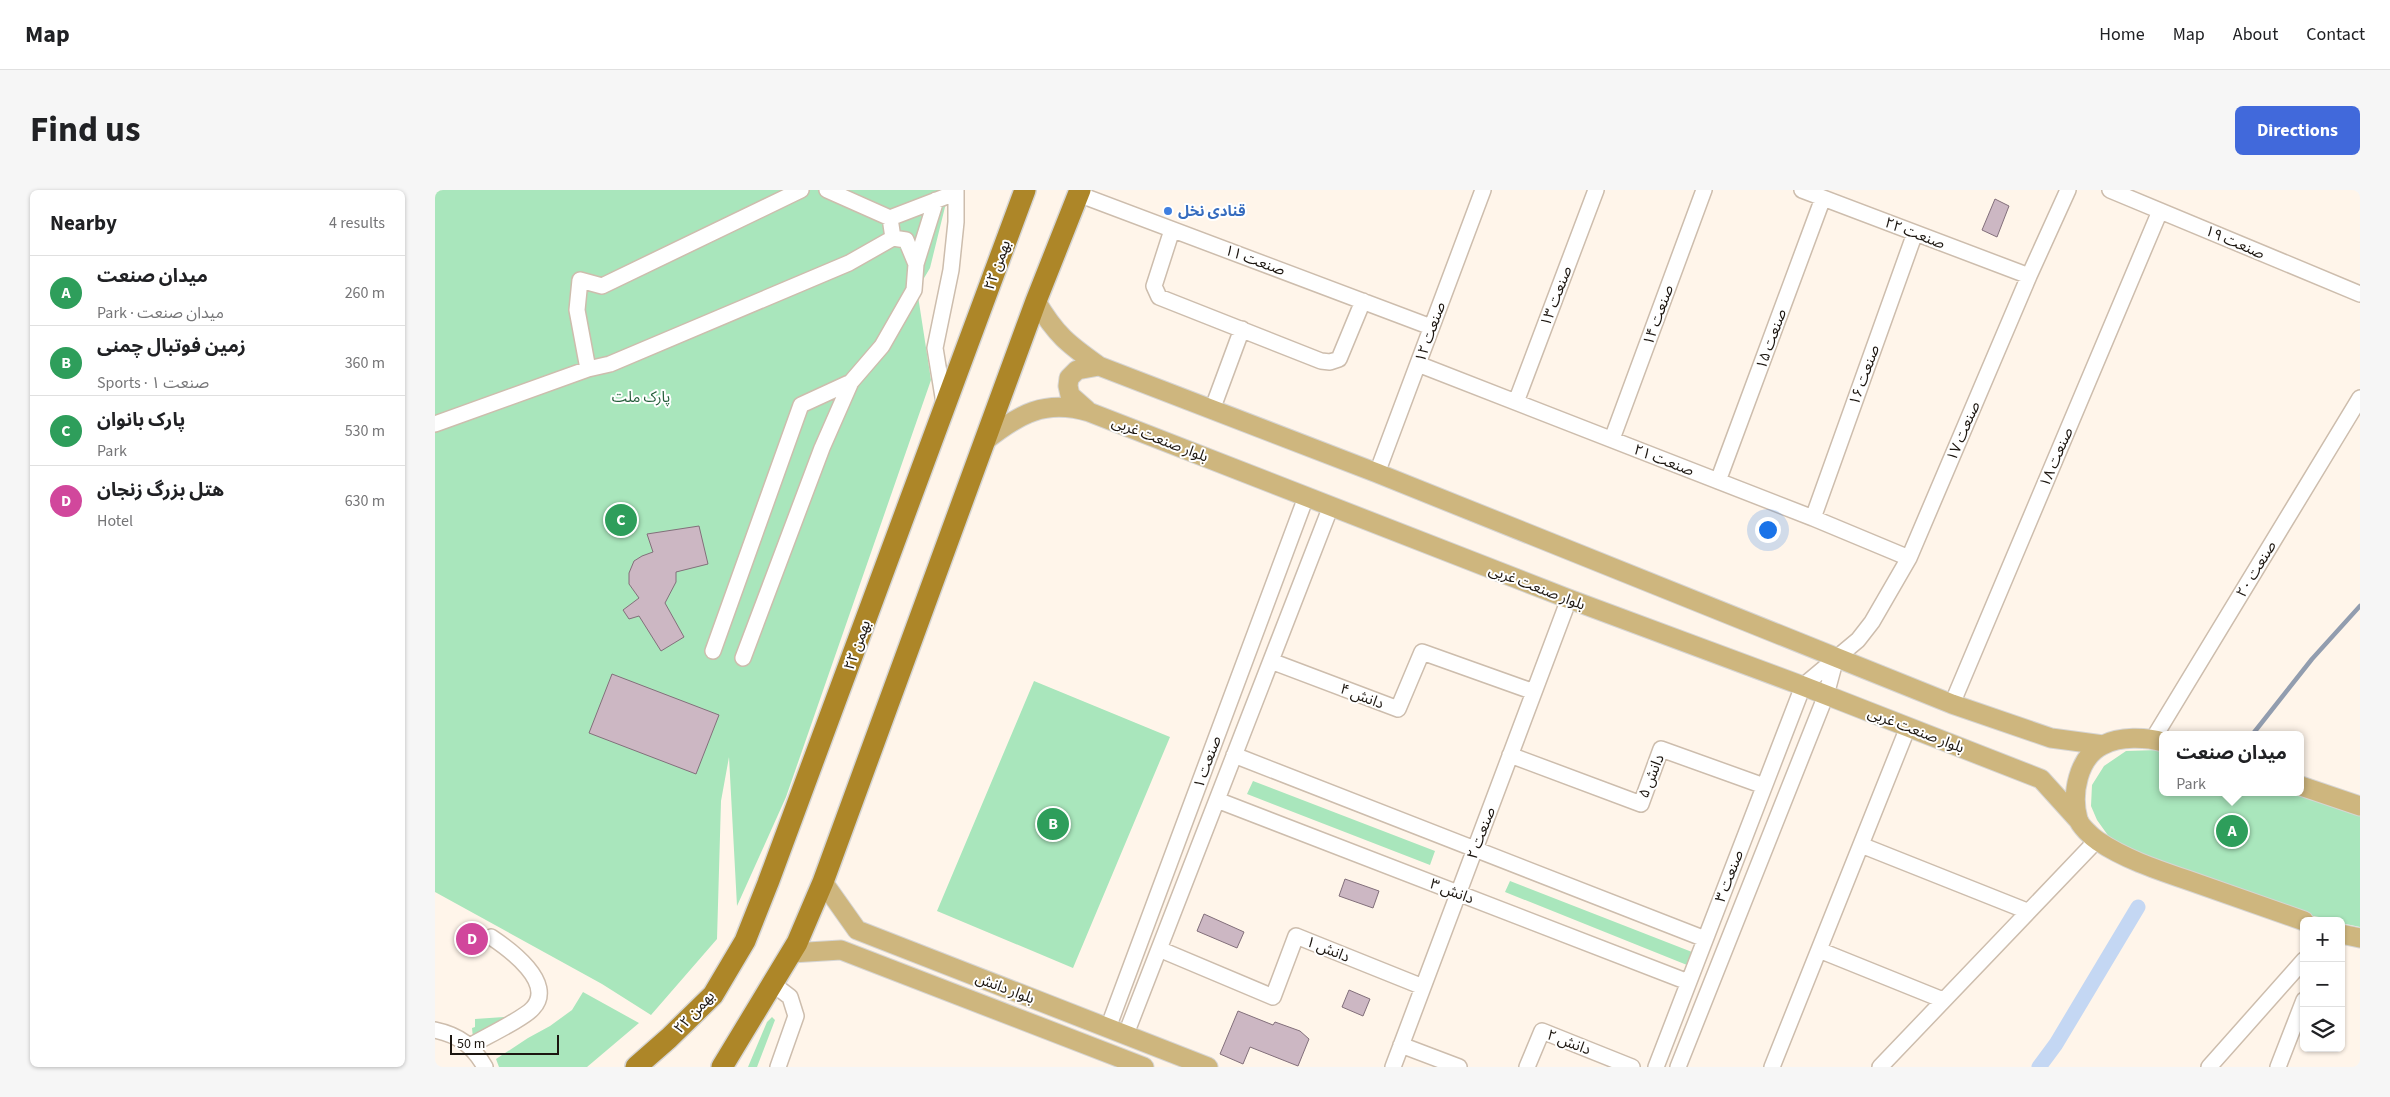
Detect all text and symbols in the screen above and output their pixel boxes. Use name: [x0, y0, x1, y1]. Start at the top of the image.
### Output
text: Map: [25, 17, 70, 52]
text: Home: [2099, 22, 2145, 47]
text: Map: [2173, 22, 2205, 47]
text: About: [2233, 22, 2278, 47]
text: Contact: [2306, 22, 2365, 47]
text: Find us: [30, 105, 140, 155]
button: Directions: [2235, 106, 2360, 155]
place label: قنادی نخل: [1178, 201, 1246, 222]
marker: قنادی نخل: [1162, 205, 1174, 217]
text: Nearby: [50, 208, 117, 238]
text: 4 results: [329, 212, 385, 234]
street label: صنعت ۲۲: [1882, 212, 1948, 255]
street label: صنعت ۱۹: [2202, 220, 2268, 264]
street label: ۲۲ بهمن: [979, 237, 1016, 293]
street label: صنعت ۱۱: [1222, 240, 1288, 281]
text: میدان صنعت: [97, 263, 208, 290]
street label: صنعت ۱۳: [1535, 263, 1578, 329]
text: A: [61, 282, 71, 304]
text: 260 m: [345, 282, 385, 304]
street label: صنعت ۱۴: [1638, 282, 1679, 348]
street label: صنعت ۱۲: [1410, 299, 1451, 365]
text: Park · میدان صنعت: [97, 302, 224, 324]
street label: صنعت ۱۵: [1751, 306, 1792, 372]
text: زمین فوتبال چمنی: [97, 333, 246, 360]
street label: صنعت ۱۶: [1844, 342, 1885, 408]
text: B: [61, 352, 71, 374]
text: 360 m: [345, 352, 385, 374]
text: Sports · صنعت ۱: [97, 372, 209, 394]
park label: پارک ملت: [612, 387, 670, 408]
street label: صنعت ۱۷: [1941, 398, 1985, 464]
text: پارک بانوان: [97, 407, 185, 434]
street label: بلوار صنعت غربی: [1109, 411, 1211, 467]
text: C: [61, 420, 71, 442]
text: 530 m: [345, 420, 385, 442]
street label: صنعت ۱۸: [2034, 424, 2078, 490]
street label: صنعت ۲۱: [1631, 439, 1697, 482]
text: Park: [97, 440, 127, 462]
text: هتل بزرگ زنجان: [97, 477, 224, 504]
text: D: [61, 490, 71, 512]
text: 630 m: [345, 490, 385, 512]
pin: C: [605, 501, 637, 539]
text: Hotel: [97, 510, 133, 532]
your location: [1755, 517, 1781, 543]
street label: صنعت ۲۰: [2231, 537, 2282, 602]
street label: بلوار صنعت غربی: [1486, 559, 1588, 615]
street label: ۲۲ بهمن: [839, 617, 876, 673]
street label: دانش ۴: [1337, 679, 1387, 714]
street label: بلوار صنعت غربی: [1865, 702, 1967, 758]
popup: [2159, 731, 2304, 796]
street label: صنعت ۱: [1188, 733, 1227, 791]
text: میدان صنعت: [2176, 740, 2287, 767]
street label: دانش ۵: [1633, 751, 1670, 801]
text: Park: [2176, 773, 2206, 795]
street label: صنعت ۲: [1462, 804, 1501, 862]
pin: B: [1037, 805, 1069, 843]
pin: A: [2216, 812, 2248, 850]
street label: صنعت ۳: [1710, 847, 1749, 905]
street label: دانش ۳: [1427, 874, 1477, 909]
map controls: [2300, 917, 2345, 1052]
button: +: [2300, 917, 2345, 962]
pin: D: [456, 920, 488, 958]
street label: دانش ۱: [1303, 931, 1353, 968]
button: −: [2300, 962, 2345, 1007]
street label: بلوار دانش: [972, 968, 1037, 1009]
street label: ۲۲ بهمن: [669, 986, 720, 1038]
button: layers: [2300, 1007, 2345, 1052]
street label: دانش ۲: [1544, 1025, 1594, 1060]
scale bar: [450, 1032, 559, 1055]
text: 50 m: [457, 1034, 485, 1054]

